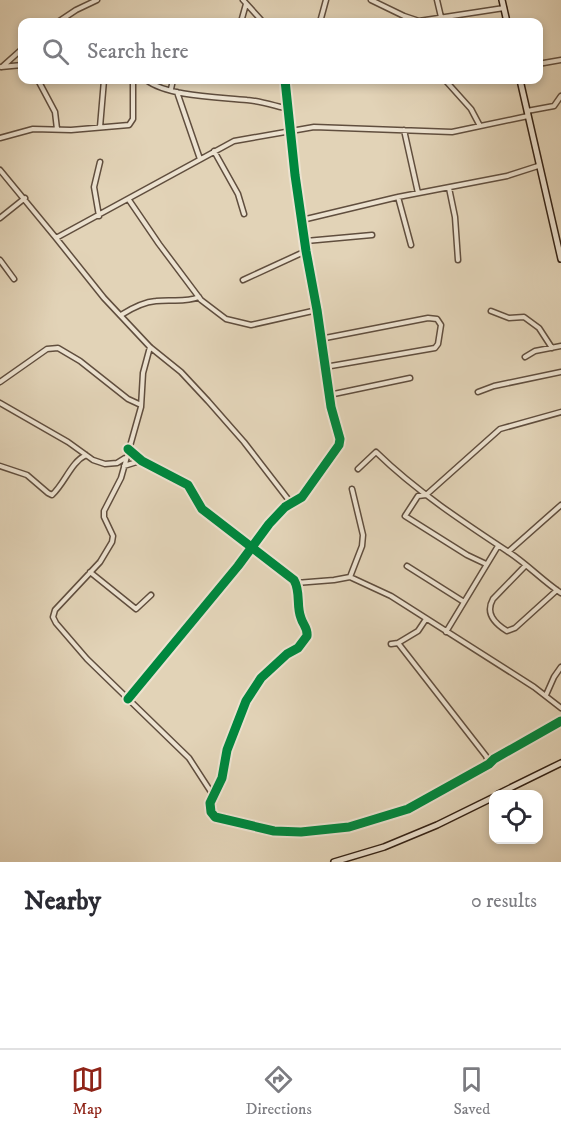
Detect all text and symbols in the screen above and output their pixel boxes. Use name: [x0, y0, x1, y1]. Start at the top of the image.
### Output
search box: [18, 18, 543, 84]
icon: search: [39, 35, 72, 68]
text: Search here: [87, 38, 189, 65]
map controls: [489, 790, 543, 844]
button: locate: [489, 790, 543, 844]
text: Nearby: [24, 885, 101, 918]
text: 0 results: [471, 889, 537, 914]
tab: Map: [71, 1063, 104, 1119]
tab: Directions: [245, 1063, 312, 1119]
tab: Saved: [453, 1063, 490, 1119]

